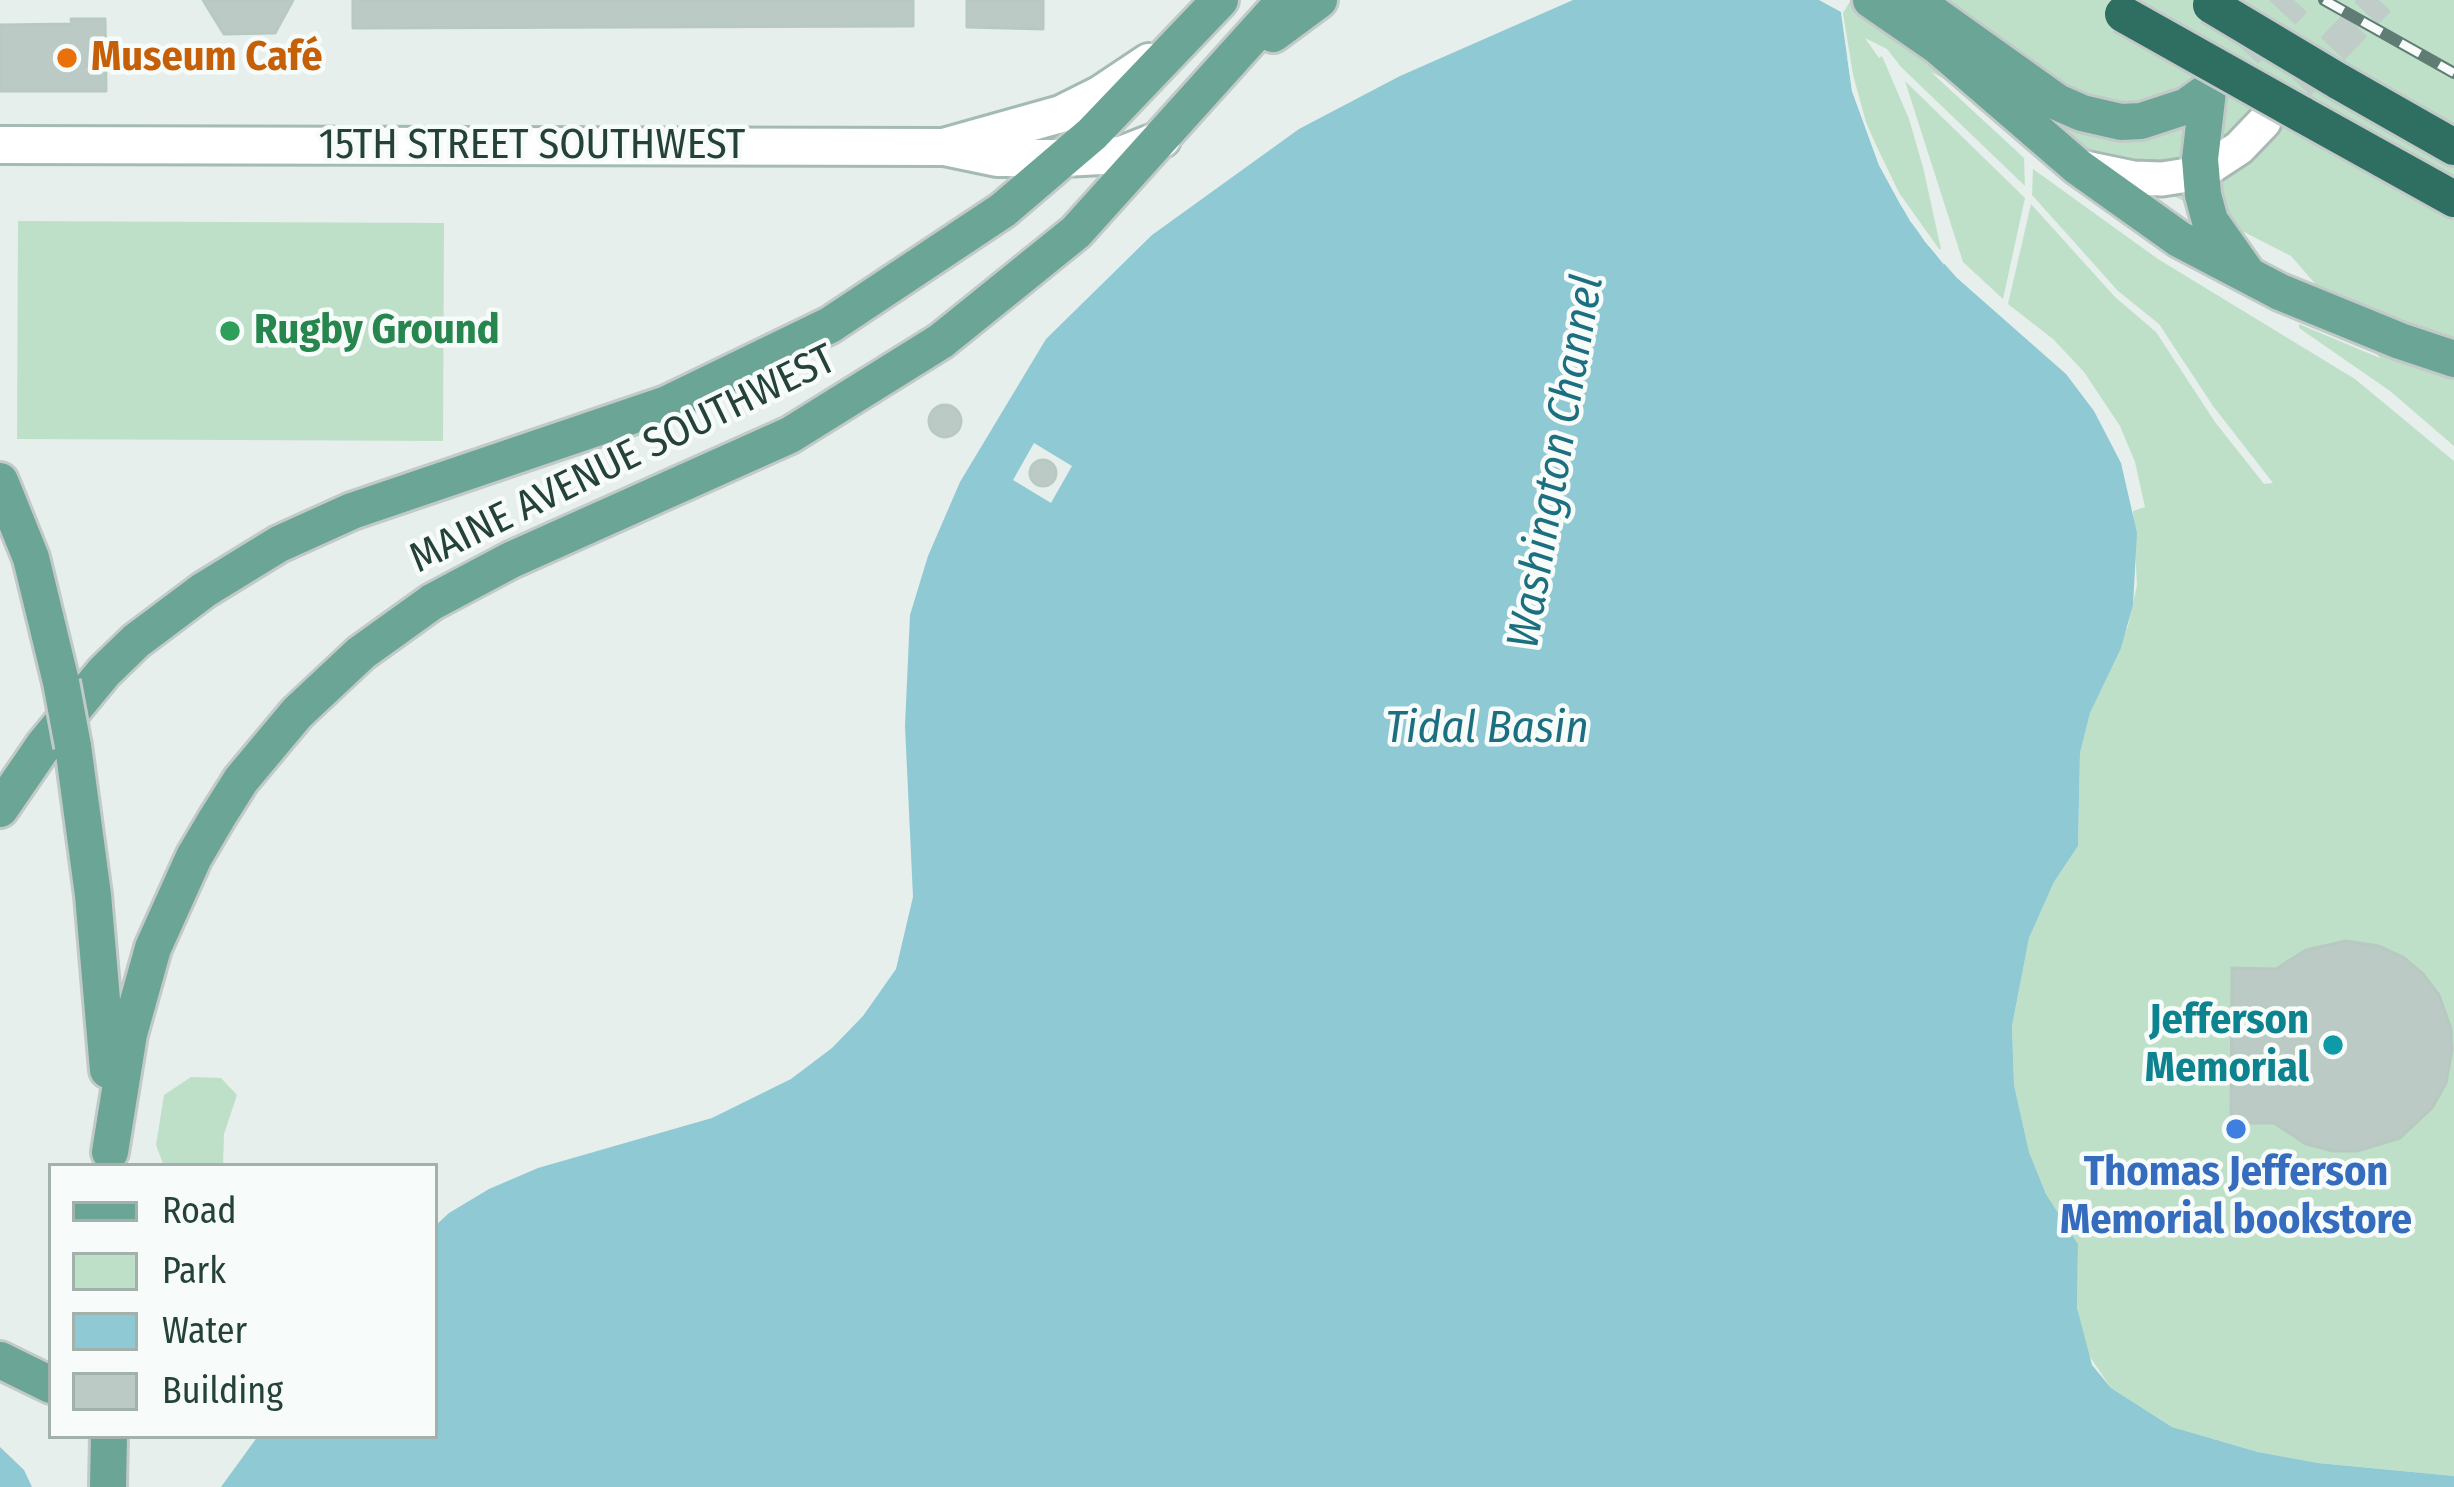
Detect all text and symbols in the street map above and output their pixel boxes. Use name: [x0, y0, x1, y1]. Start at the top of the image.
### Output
place label: Museum Café: [91, 33, 322, 83]
marker: Museum Café: [54, 45, 80, 71]
street label: 15TH STREET SOUTHWEST: [319, 121, 745, 171]
water label: Washington Channel: [1498, 271, 1616, 653]
place label: Rugby Ground: [254, 306, 500, 356]
marker: Rugby Ground: [217, 318, 243, 344]
street label: MAINE AVENUE SOUTHWEST: [402, 335, 844, 585]
water label: Tidal Basin: [1385, 702, 1589, 756]
place label: Jefferson Memorial: [2145, 996, 2309, 1094]
marker: Jefferson Memorial: [2320, 1032, 2346, 1058]
marker: Thomas Jefferson Memorial bookstore: [2223, 1116, 2249, 1142]
place label: Thomas Jefferson Memorial bookstore: [2060, 1148, 2412, 1246]
legend: [48, 1163, 438, 1439]
text: Road: [162, 1189, 237, 1233]
text: Park: [162, 1249, 226, 1293]
text: Water: [162, 1309, 247, 1353]
text: Building: [162, 1369, 283, 1413]

